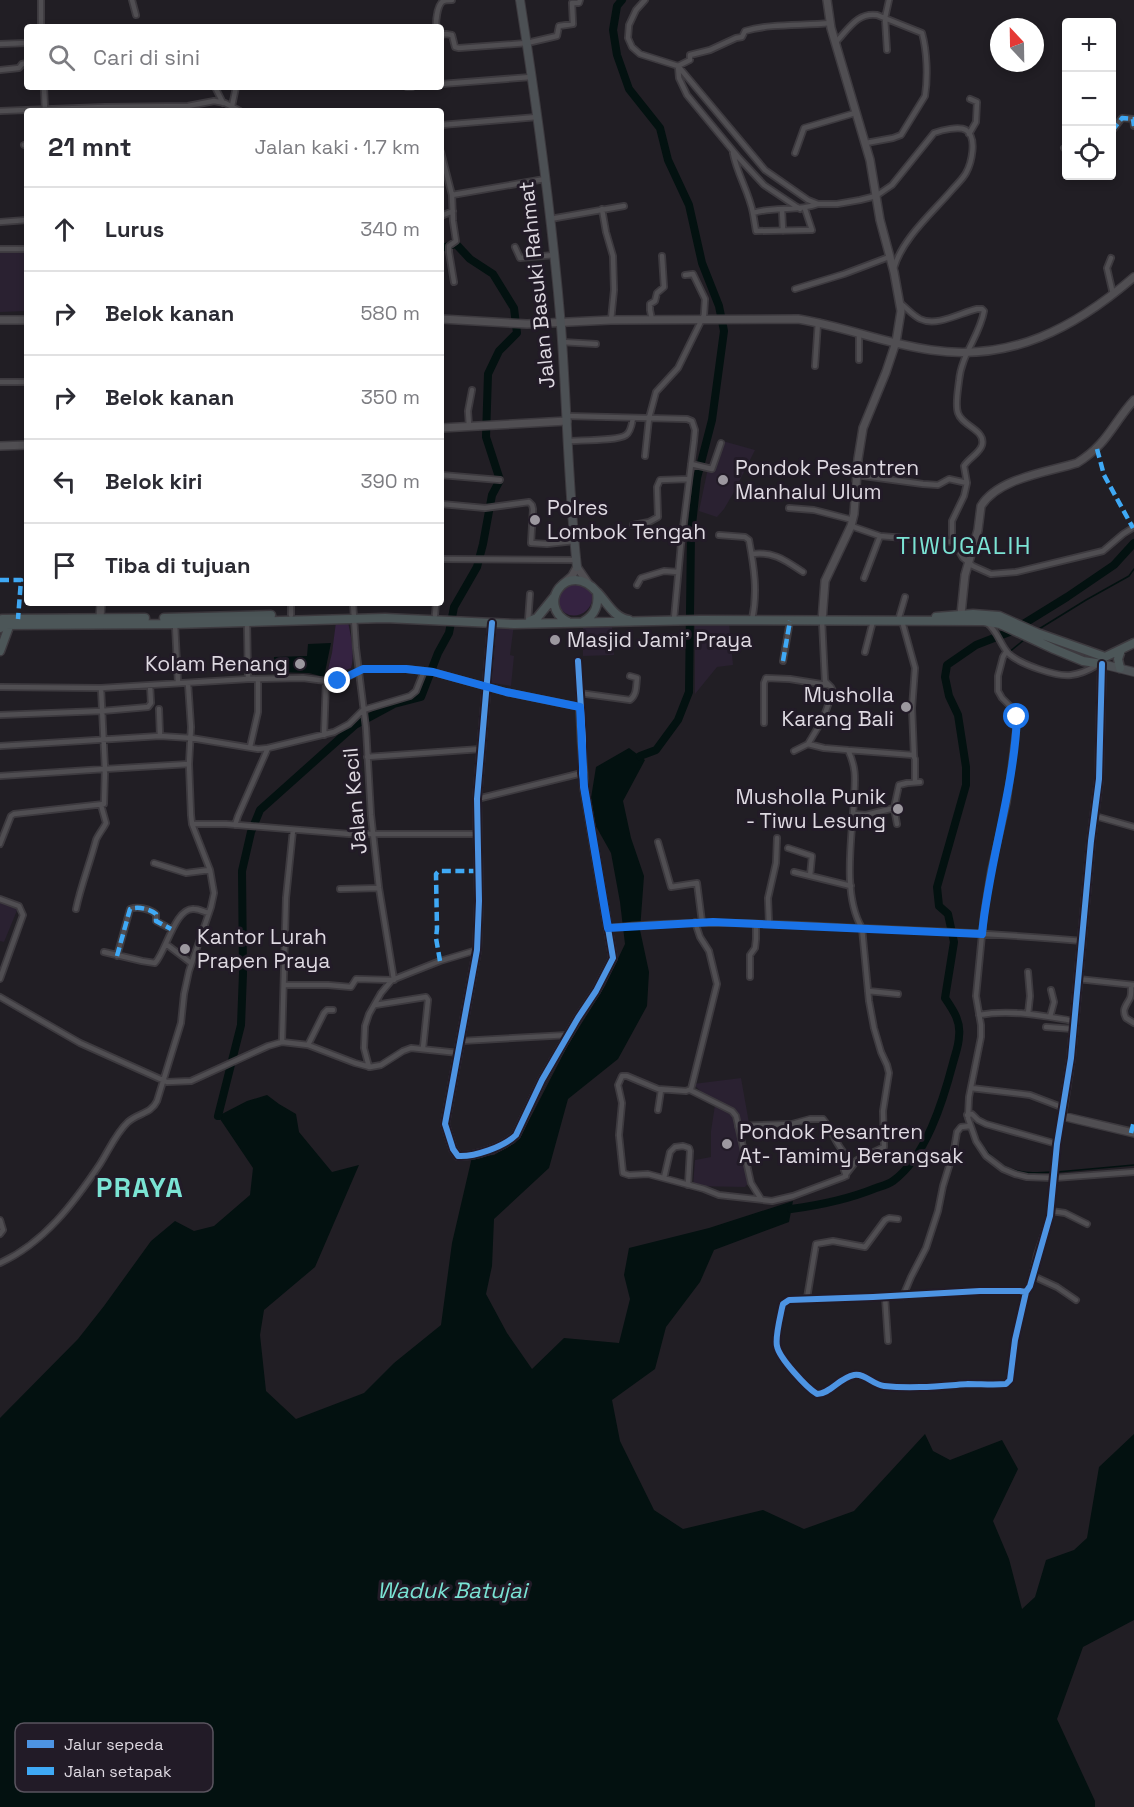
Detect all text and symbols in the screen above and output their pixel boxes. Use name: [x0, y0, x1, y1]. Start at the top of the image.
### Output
north arrow: [990, 18, 1044, 72]
map controls: [1062, 18, 1116, 180]
button: +: [1062, 18, 1116, 72]
search box: [24, 24, 444, 90]
icon: search: [45, 41, 78, 74]
text: Cari di sini: [93, 43, 200, 71]
button: −: [1062, 72, 1116, 126]
button: locate: [1062, 126, 1116, 180]
text: 21 mnt: [48, 130, 132, 164]
text: Jalan kaki · 1.7 km: [255, 134, 420, 160]
street label: Jalan Basuki Rahmat: [512, 180, 561, 390]
icon: ahead: [48, 213, 81, 246]
text: Lurus: [105, 215, 164, 243]
text: 340 m: [360, 216, 420, 242]
icon: right: [48, 297, 81, 330]
text: Belok kanan: [105, 299, 234, 327]
text: 580 m: [360, 300, 420, 326]
icon: right: [48, 381, 81, 414]
text: Belok kanan: [105, 383, 234, 411]
text: 350 m: [361, 384, 420, 410]
place label: Pondok Pesantren Manhalul Ulum: [735, 454, 919, 505]
icon: left: [48, 465, 81, 498]
text: Belok kiri: [105, 467, 202, 495]
text: 390 m: [361, 468, 420, 494]
marker: Pondok Pesantren Manhalul Ulum: [716, 473, 730, 487]
place label: Polres Lombok Tengah: [547, 494, 706, 545]
marker: Polres Lombok Tengah: [528, 513, 542, 527]
district label: TIWUGALIH: [896, 530, 1032, 561]
icon: arrive: [48, 549, 81, 582]
text: Tiba di tujuan: [105, 551, 251, 579]
place label: Masjid Jami' Praya: [567, 626, 752, 653]
marker: Masjid Jami' Praya: [548, 633, 562, 647]
place label: Kolam Renang: [145, 650, 288, 677]
marker: Kolam Renang: [293, 657, 307, 671]
route end: [324, 667, 350, 693]
place label: Musholla Karang Bali: [781, 681, 894, 732]
marker: Musholla Karang Bali: [899, 700, 913, 714]
route start: [1003, 703, 1029, 729]
street label: Jalan Kecil: [336, 746, 373, 856]
place label: Musholla Punik - Tiwu Lesung: [736, 783, 886, 834]
marker: Musholla Punik - Tiwu Lesung: [891, 802, 905, 816]
place label: Kantor Lurah Prapen Praya: [197, 923, 330, 974]
marker: Kantor Lurah Prapen Praya: [178, 942, 192, 956]
place label: Pondok Pesantren At- Tamimy Berangsak: [739, 1118, 964, 1169]
marker: Pondok Pesantren At- Tamimy Berangsak: [720, 1137, 734, 1151]
district label: PRAYA: [96, 1170, 184, 1205]
water label: Waduk Batujai: [377, 1576, 530, 1604]
legend: [15, 1723, 213, 1792]
text: Jalur sepeda: [64, 1734, 163, 1755]
text: Jalan setapak: [64, 1761, 172, 1782]

